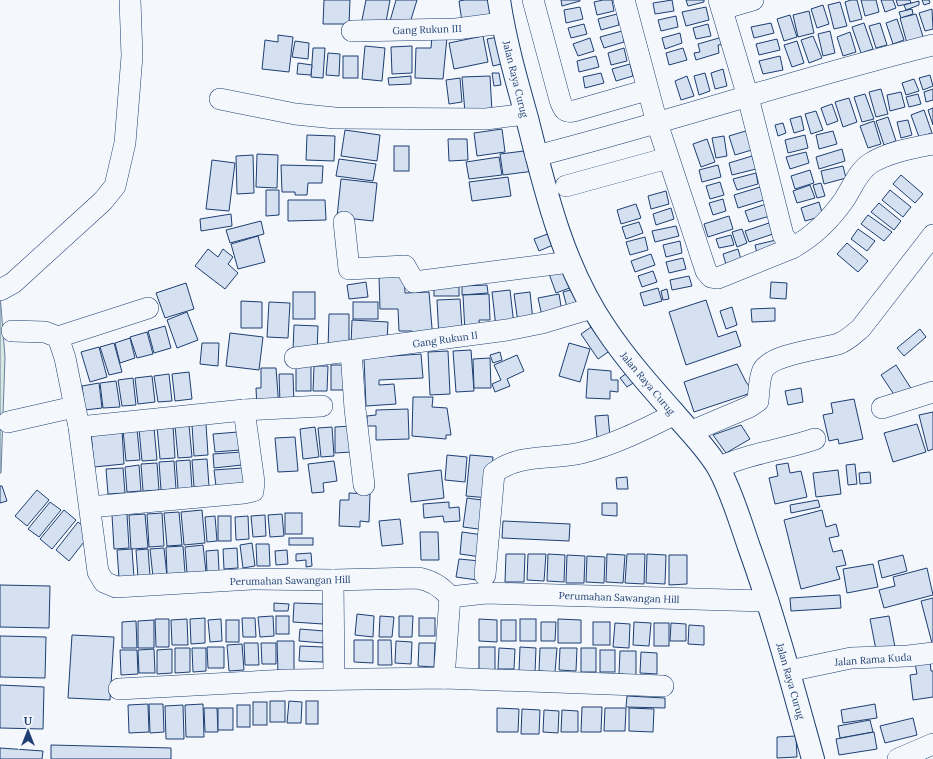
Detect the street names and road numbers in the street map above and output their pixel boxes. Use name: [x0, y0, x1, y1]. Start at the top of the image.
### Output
street label: Gang Rukun III: [392, 22, 462, 37]
street label: Jalan Raya Curug: [499, 38, 531, 119]
street label: Gang Rukun II: [411, 328, 479, 351]
street label: Jalan Raya Curug: [617, 348, 678, 418]
street label: Perumahan Sawangan Hill: [229, 573, 351, 588]
street label: Perumahan Sawangan Hill: [558, 589, 680, 606]
street label: Jalan Raya Curug: [773, 641, 808, 721]
street label: Jalan Rama Kuda: [833, 650, 912, 669]

